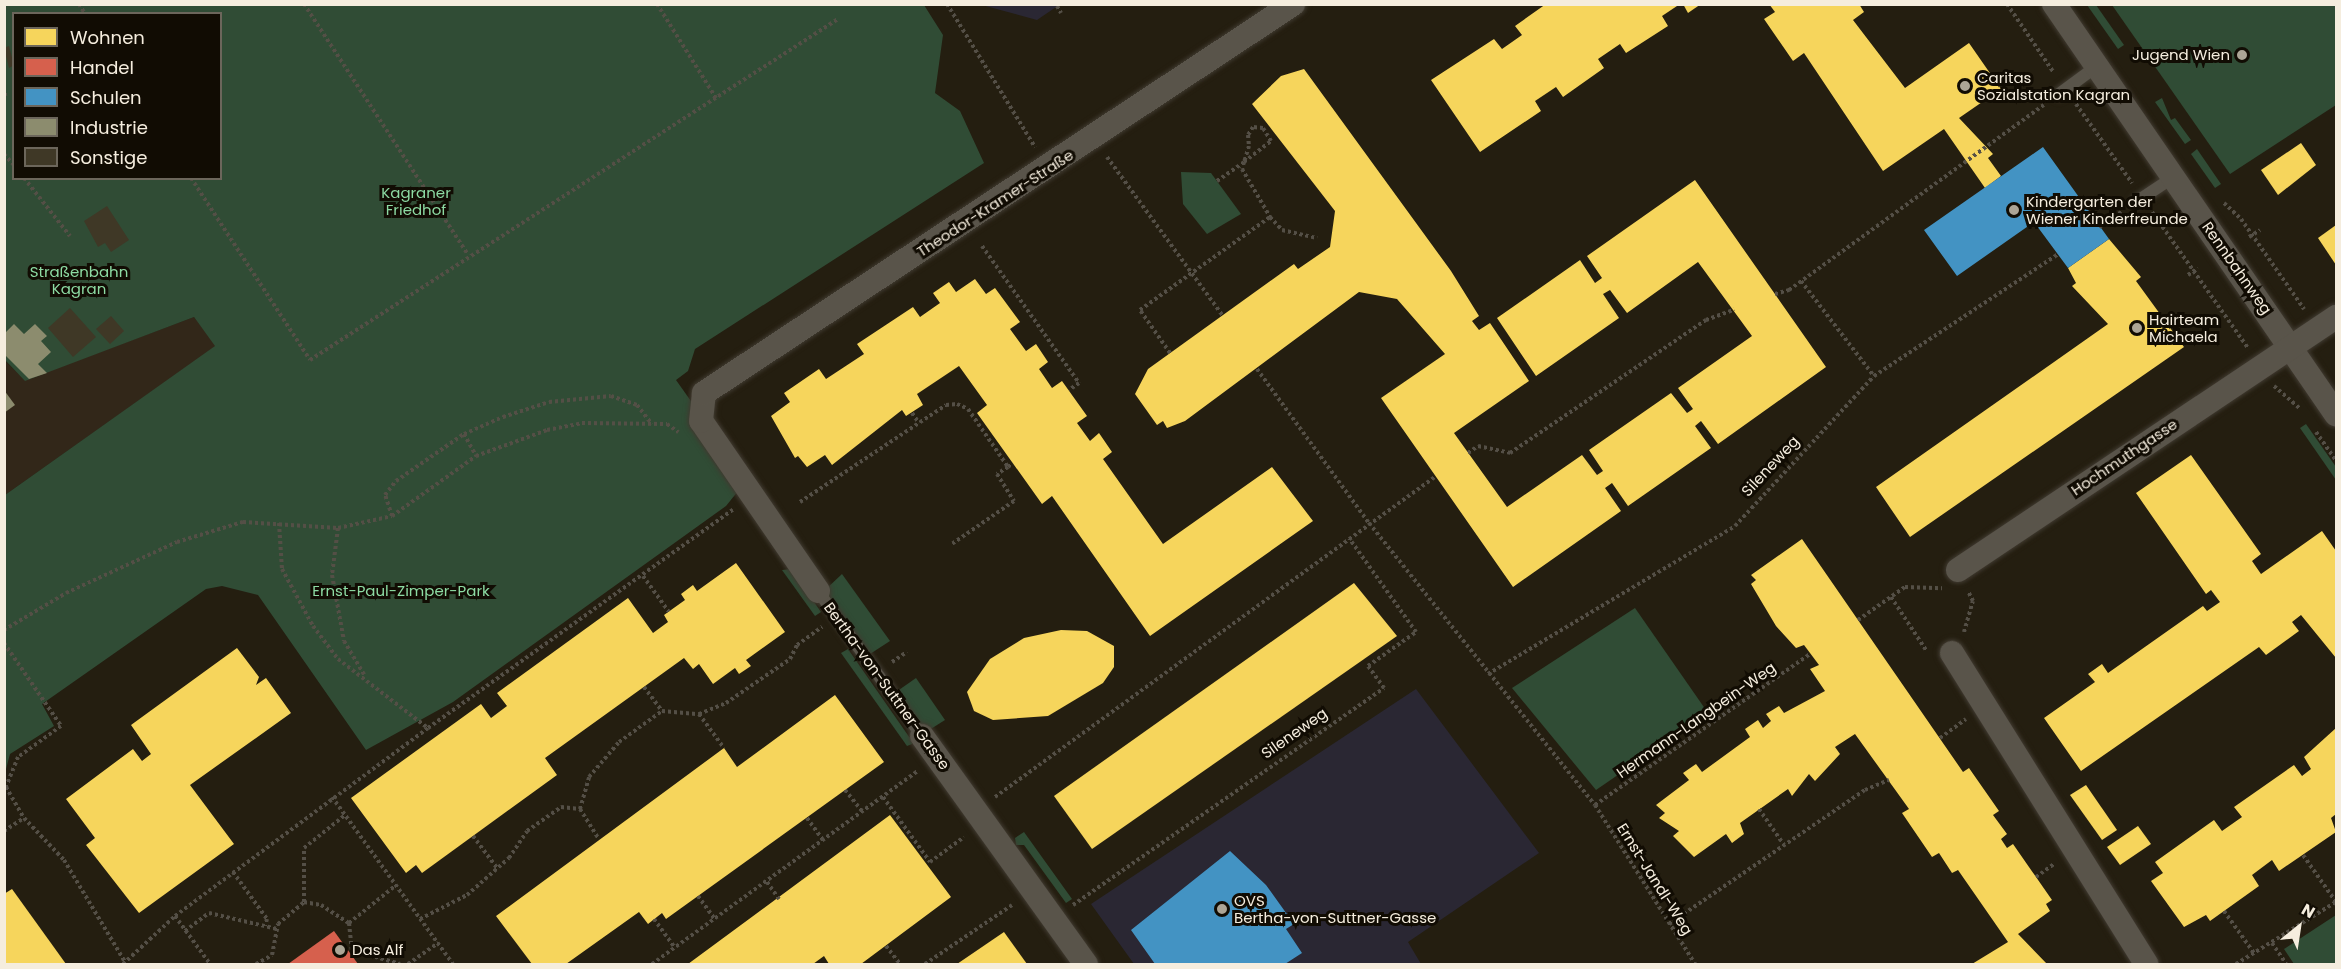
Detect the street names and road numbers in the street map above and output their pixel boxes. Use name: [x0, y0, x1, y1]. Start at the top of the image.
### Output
street label: Theodor-Kramer-Straße: [913, 146, 1077, 260]
street label: Rennbahnweg: [2198, 218, 2276, 318]
street label: Hochmuthgasse: [2068, 415, 2180, 499]
street label: Sileneweg: [1737, 432, 1803, 500]
street label: Bertha-von-Suttner-Gasse: [820, 599, 954, 773]
street label: Hermann-Langbein-Weg: [1613, 658, 1779, 782]
street label: Sileneweg: [1258, 704, 1330, 762]
street label: Ernst-Jandl-Weg: [1613, 820, 1697, 938]

